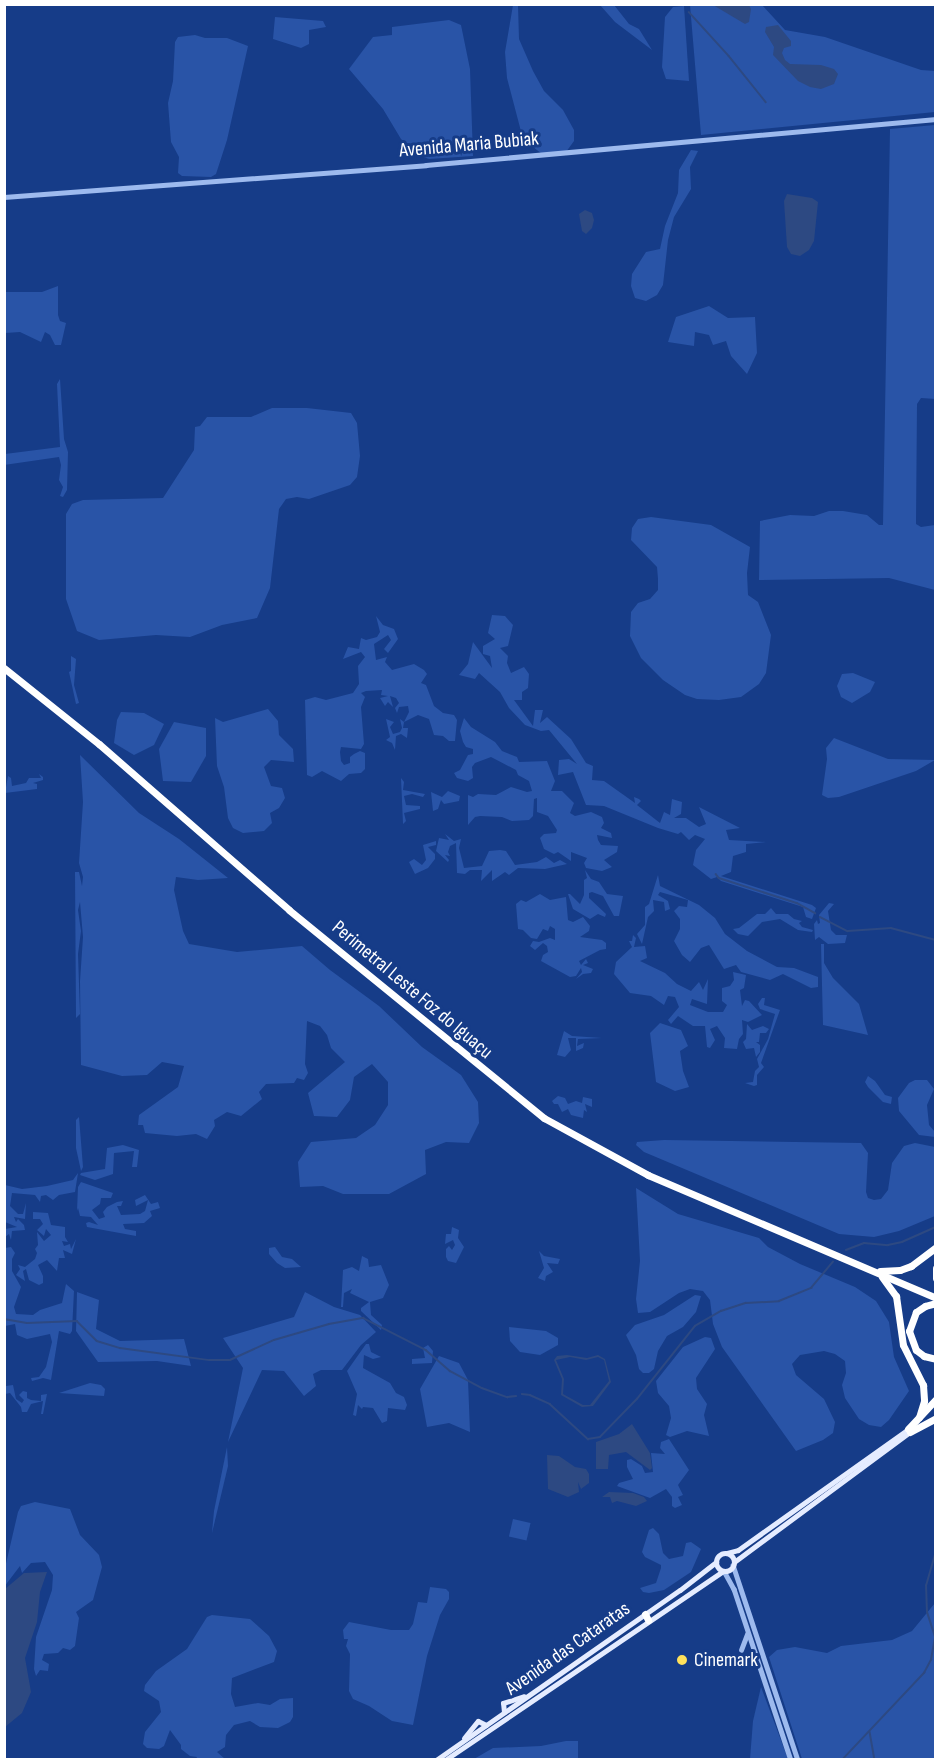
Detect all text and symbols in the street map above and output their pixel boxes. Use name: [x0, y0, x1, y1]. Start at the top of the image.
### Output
street label: Avenida Maria Bubiak: [398, 127, 540, 163]
street label: Perimetral Leste Foz do Iguaçu: [327, 916, 497, 1064]
street label: Avenida das Cataratas: [501, 1597, 635, 1701]
place label: Cinemark: [694, 1648, 758, 1672]
marker: Cinemark: [675, 1653, 689, 1667]

